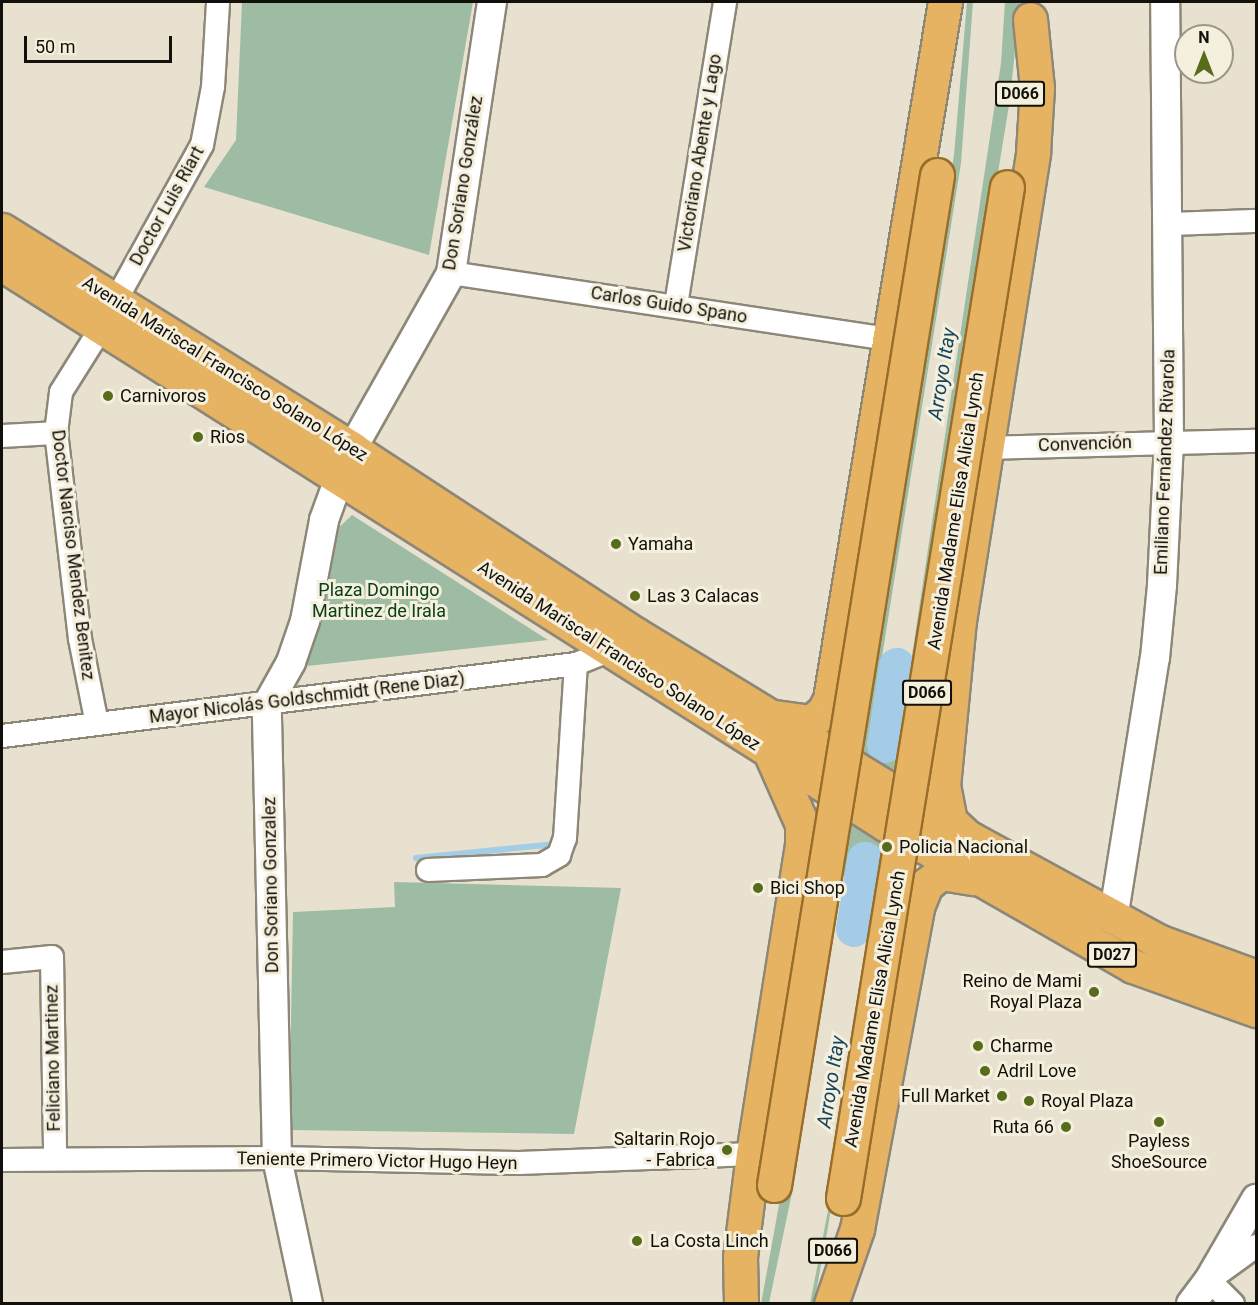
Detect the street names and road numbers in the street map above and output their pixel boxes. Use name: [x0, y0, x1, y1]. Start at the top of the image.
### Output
street label: Victoriano Abente y Lago: [674, 52, 726, 254]
road number: D066: [994, 81, 1046, 107]
street label: Don Soriano González: [439, 94, 487, 272]
street label: Doctor Luis Riart: [125, 143, 209, 269]
street label: Avenida Mariscal Francisco Solano López: [78, 272, 372, 466]
street label: Carlos Guido Spano: [589, 282, 749, 328]
street label: Emiliano Fernández Rivarola: [1150, 349, 1180, 575]
street label: Avenida Madame Elisa Alicia Lynch: [923, 371, 989, 651]
street label: Doctor Narciso Mendez Benitez: [47, 429, 99, 681]
street label: Convención: [1038, 432, 1132, 456]
street label: Avenida Mariscal Francisco Solano López: [474, 556, 764, 756]
street label: Mayor Nicolás Goldschmidt (Rene Diaz): [148, 668, 466, 728]
road number: D066: [902, 680, 952, 706]
street label: Don Soriano Gonzalez: [259, 797, 283, 973]
street label: Avenida Madame Elisa Alicia Lynch: [840, 869, 910, 1149]
road number: D027: [1086, 942, 1138, 968]
street label: Feliciano Martinez: [41, 984, 65, 1132]
street label: Teniente Primero Victor Hugo Heyn: [236, 1148, 518, 1174]
road number: D066: [808, 1238, 858, 1264]

